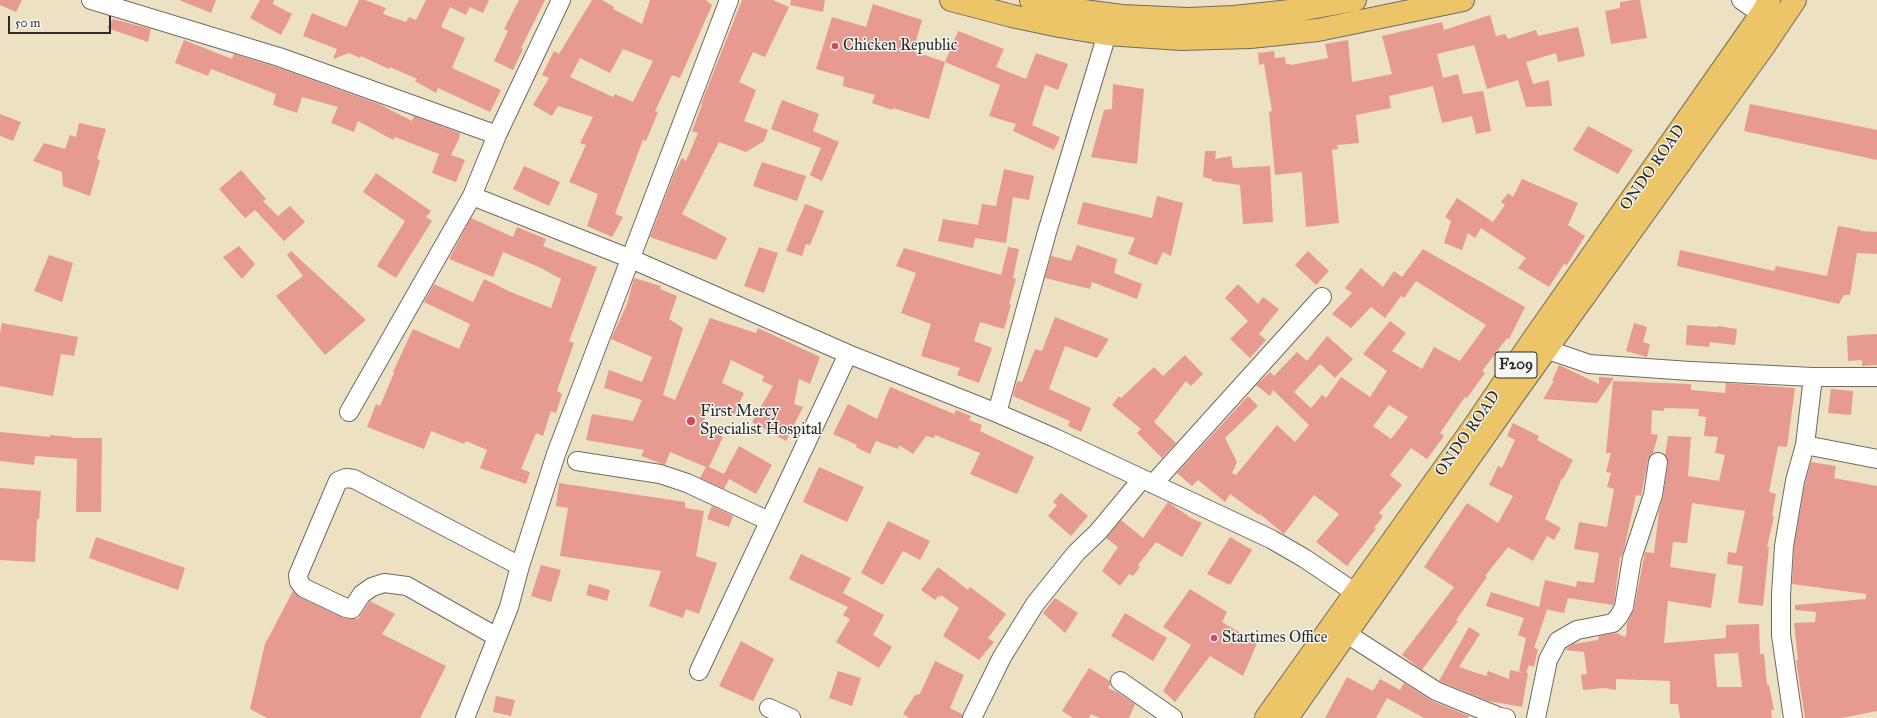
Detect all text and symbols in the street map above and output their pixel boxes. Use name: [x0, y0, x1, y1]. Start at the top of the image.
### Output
scale bar: [10, 8, 113, 34]
text: 50 m: [15, 16, 40, 30]
place label: Chicken Republic: [843, 36, 957, 56]
marker: Chicken Republic: [830, 41, 840, 51]
street label: ONDO ROAD: [1616, 121, 1690, 215]
road number: F209: [1495, 352, 1537, 378]
street label: ONDO ROAD: [1431, 387, 1505, 481]
place label: First Mercy Specialist Hospital: [700, 402, 822, 440]
marker: First Mercy Specialist Hospital: [685, 415, 697, 427]
place label: Startimes Office: [1222, 628, 1327, 648]
marker: Startimes Office: [1209, 633, 1219, 643]

